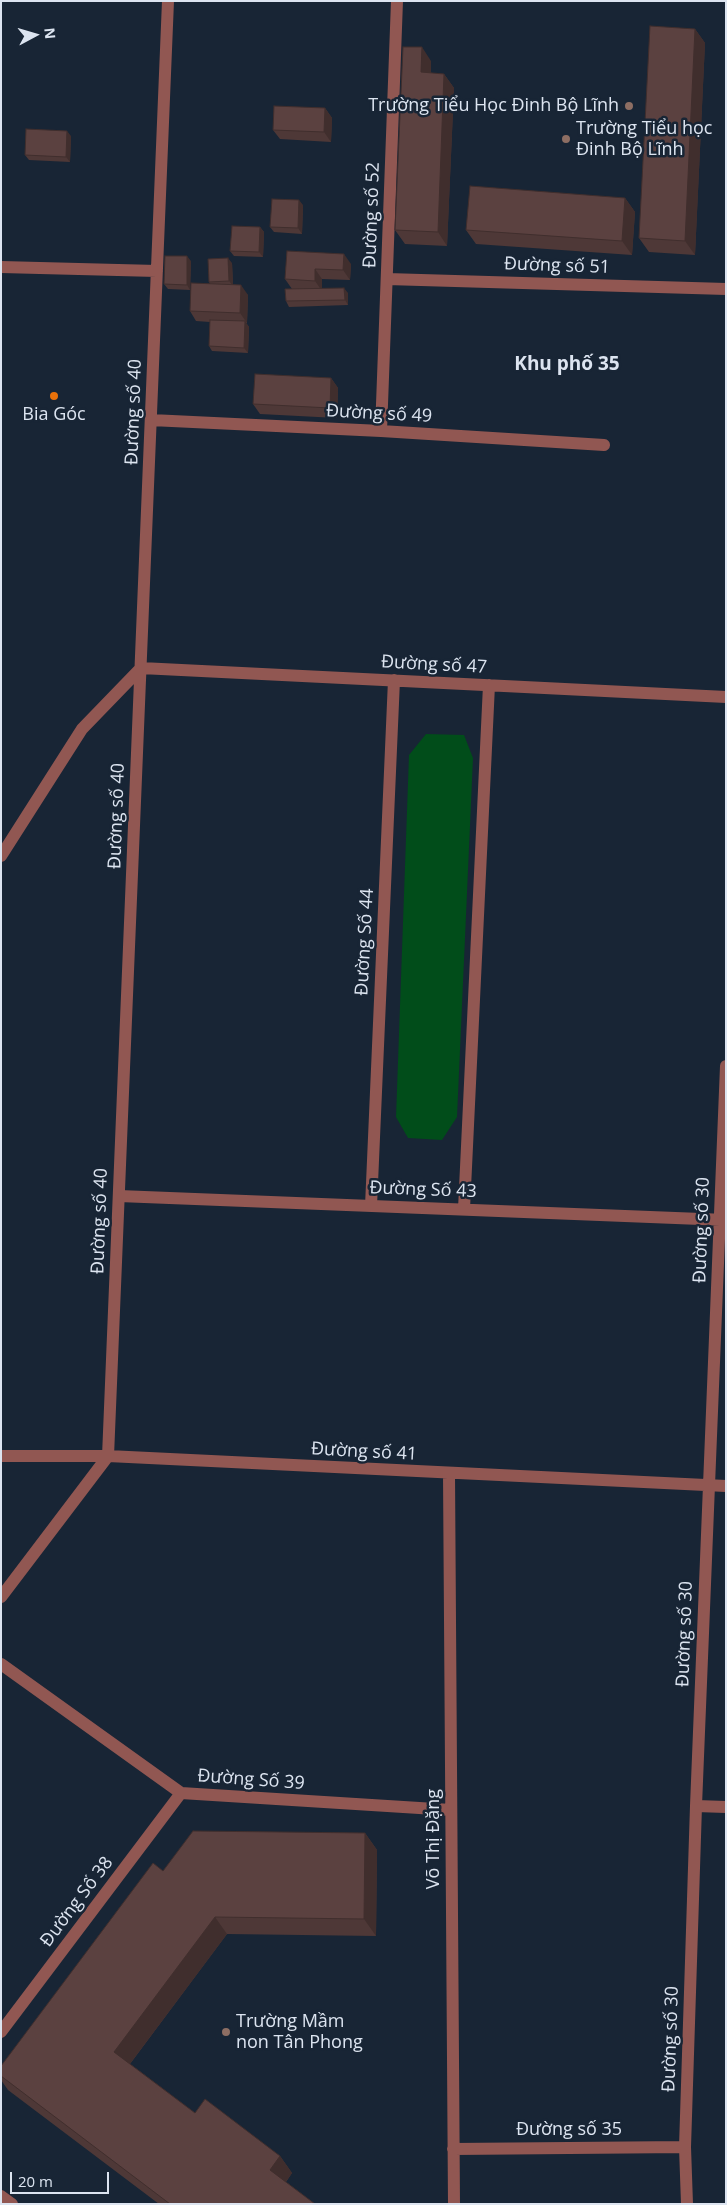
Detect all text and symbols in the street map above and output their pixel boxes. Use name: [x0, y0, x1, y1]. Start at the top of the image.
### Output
north arrow: [10, 10, 60, 60]
text: N: [40, 27, 60, 40]
place label: Trường Tiểu Học Đinh Bộ Lĩnh: [368, 95, 619, 117]
marker: Trường Tiểu Học Đinh Bộ Lĩnh: [623, 100, 635, 112]
place label: Trường Tiểu học Đinh Bộ Lĩnh: [576, 118, 712, 160]
marker: Trường Tiểu học Đinh Bộ Lĩnh: [560, 133, 572, 145]
street label: Đường số 52: [359, 162, 385, 268]
street label: Đường số 51: [504, 253, 610, 279]
district label: Khu phố 35: [514, 354, 620, 376]
street label: Đường số 40: [121, 359, 147, 465]
marker: Bia Góc: [48, 390, 60, 402]
street label: Đường số 49: [325, 400, 433, 428]
place label: Bia Góc: [22, 404, 86, 426]
street label: Đường số 47: [380, 651, 488, 679]
street label: Đường số 40: [104, 763, 130, 869]
street label: Đường Số 44: [351, 888, 379, 996]
street label: Đường số 40: [87, 1168, 113, 1274]
street label: Đường Số 43: [369, 1177, 477, 1203]
street label: Đường số 30: [689, 1177, 715, 1283]
street label: Đường số 41: [310, 1438, 418, 1466]
street label: Đường số 30: [672, 1581, 698, 1687]
street label: Đường Số 39: [197, 1765, 305, 1795]
street label: Võ Thị Đặng: [423, 1789, 445, 1889]
street label: Đường Số 38: [36, 1853, 118, 1951]
street label: Đường số 30: [658, 1986, 684, 2092]
place label: Trường Mầm non Tân Phong: [236, 2011, 363, 2054]
marker: Trường Mầm non Tân Phong: [220, 2026, 232, 2038]
street label: Đường số 35: [516, 2119, 622, 2141]
scale bar: [12, 2162, 111, 2194]
text: 20 m: [18, 2171, 53, 2191]

